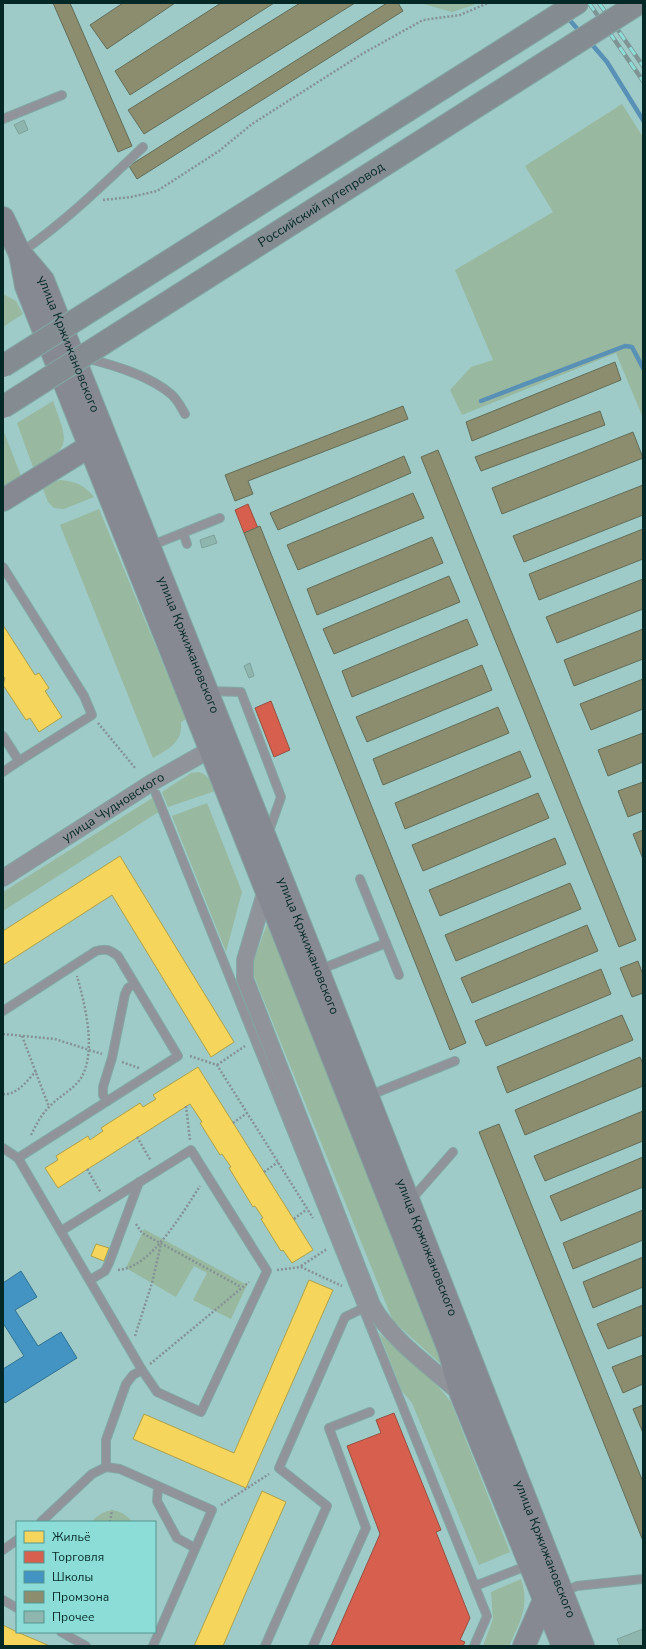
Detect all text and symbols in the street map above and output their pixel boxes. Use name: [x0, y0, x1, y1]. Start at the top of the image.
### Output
street label: Российский путепровод: [255, 158, 388, 252]
street label: улица Кржижановского: [33, 271, 104, 415]
street label: улица Кржижановского: [153, 574, 224, 716]
street label: улица Чудновского: [59, 768, 168, 847]
street label: улица Кржижановского: [273, 875, 344, 1017]
street label: улица Кржижановского: [392, 1176, 462, 1319]
street label: улица Кржижановского: [510, 1478, 580, 1621]
legend: [16, 1521, 156, 1633]
text: Жильё: [52, 1529, 90, 1545]
text: Торговля: [52, 1549, 104, 1565]
text: Школы: [52, 1569, 93, 1585]
text: Промзона: [52, 1589, 109, 1605]
text: Прочее: [52, 1609, 95, 1625]

